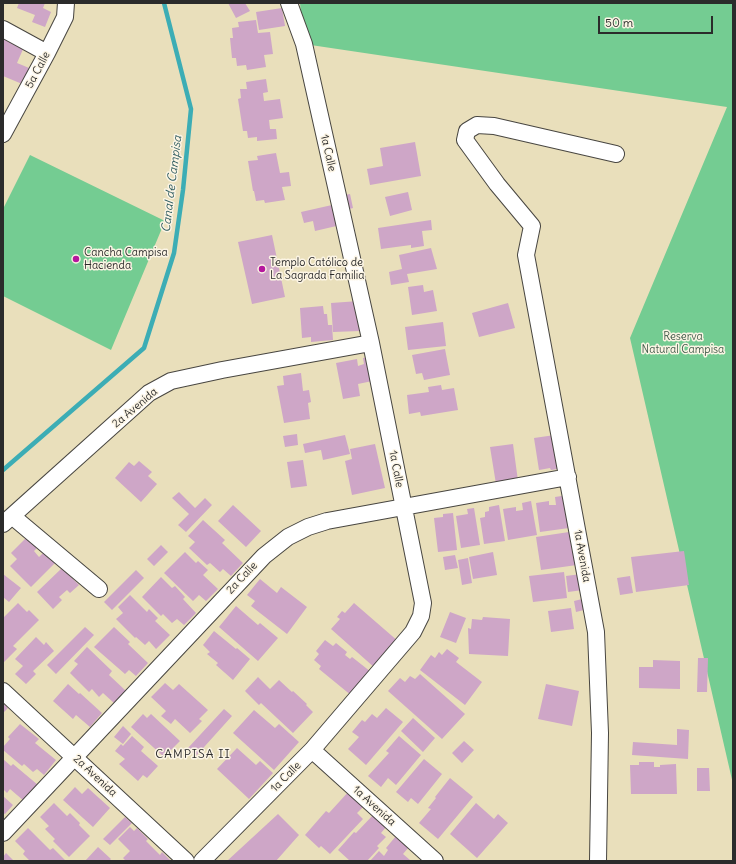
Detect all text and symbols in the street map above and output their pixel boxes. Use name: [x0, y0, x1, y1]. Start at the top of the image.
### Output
scale bar: [600, 8, 715, 34]
text: 50 m: [605, 15, 633, 30]
street label: 5a Calle: [23, 49, 53, 91]
street label: 1a Calle: [317, 133, 339, 173]
water label: Canal de Campisa: [159, 135, 185, 233]
place label: Cancha Campisa Hacienda: [84, 246, 168, 272]
marker: Cancha Campisa Hacienda: [71, 254, 81, 264]
place label: Templo Católico de La Sagrada Familia: [270, 256, 365, 282]
marker: Templo Católico de La Sagrada Familia: [257, 264, 267, 274]
park label: Reserva Natural Campisa: [642, 330, 724, 356]
street label: 2a Avenida: [110, 385, 160, 431]
street label: 1a Calle: [386, 449, 406, 489]
street label: 1a Avenida: [571, 529, 593, 583]
street label: 2a Calle: [224, 559, 260, 597]
district label: CAMPISA II: [155, 748, 231, 762]
street label: 2a Avenida: [70, 752, 120, 800]
street label: 1a Calle: [268, 759, 304, 795]
street label: 1a Avenida: [350, 783, 398, 829]

